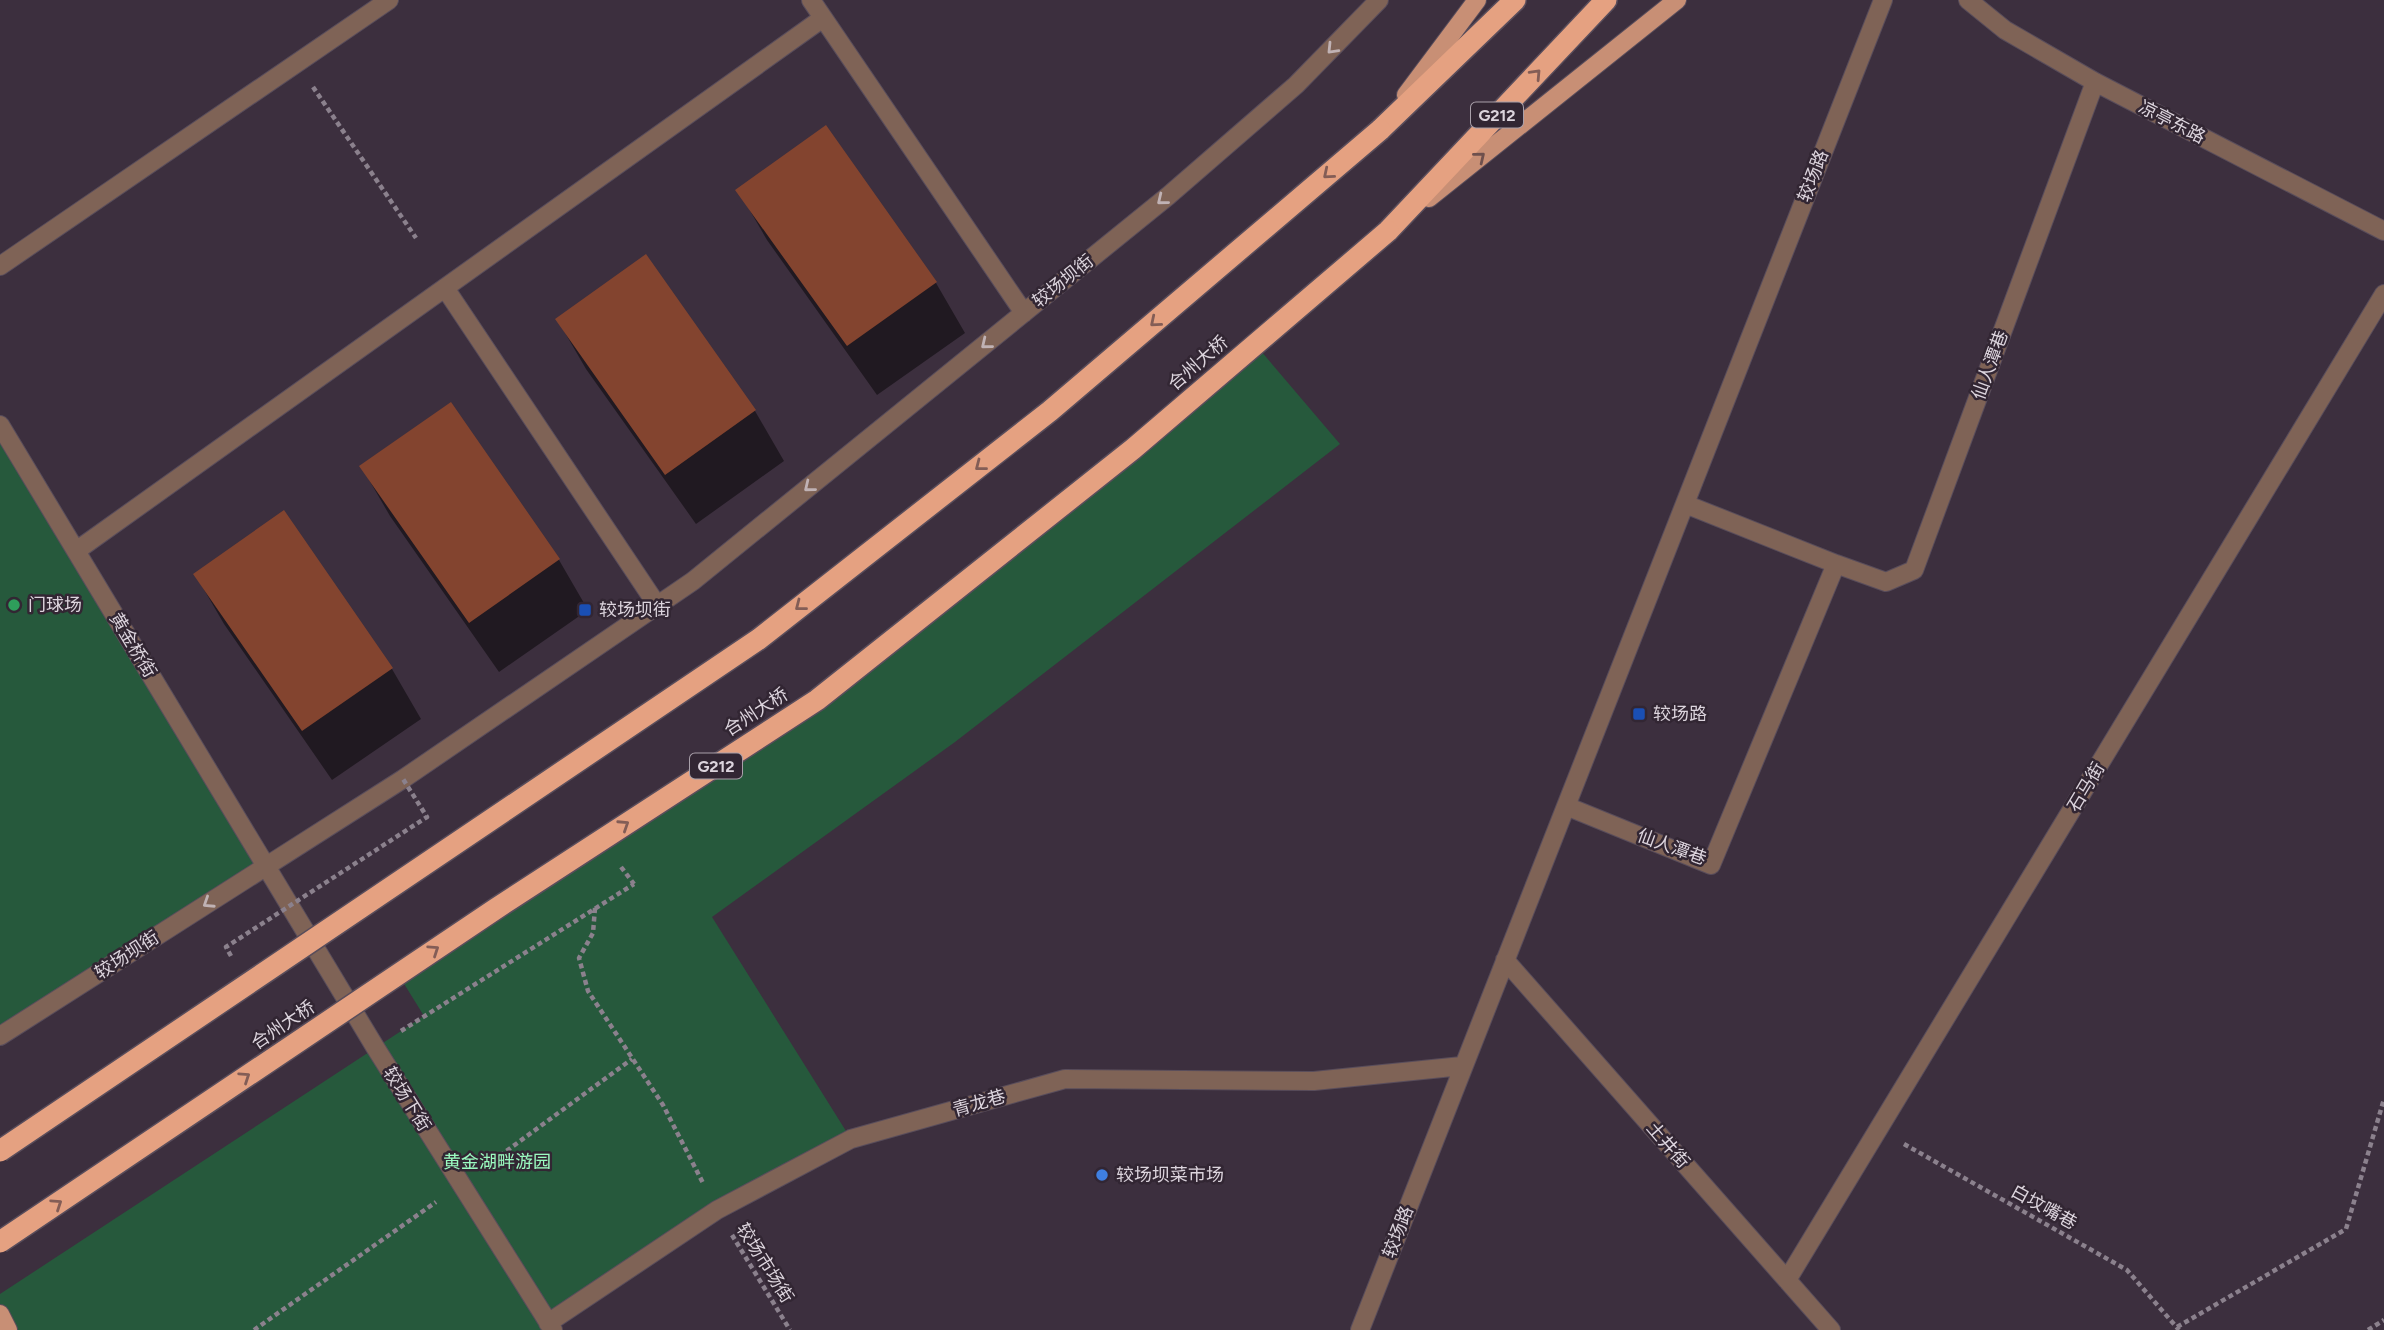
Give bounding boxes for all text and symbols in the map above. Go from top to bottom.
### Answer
one-way arrow [1327,41,1340,54]
one-way arrow [1527,69,1540,82]
street label: 凉亭东路 [2135,96,2209,148]
road number: G212 [1471,102,1523,127]
street label: 较场路 [1793,147,1833,205]
one-way arrow [1472,153,1484,166]
one-way arrow [1324,166,1337,178]
one-way arrow [1158,192,1170,205]
street label: 较场坝街 [1028,250,1098,312]
one-way arrow [1150,314,1163,326]
street label: 仙人潭巷 [1967,327,2013,403]
street label: 合州大桥 [1164,331,1232,395]
one-way arrow [981,336,994,348]
one-way arrow [975,458,987,471]
one-way arrow [804,479,817,491]
place label: 门球场 [28,594,82,616]
marker: 门球场 [6,597,22,613]
one-way arrow [796,598,808,611]
place label: 较场坝街 [599,599,671,621]
marker: 较场坝街 [577,602,593,618]
street label: 黄金桥街 [105,608,161,682]
street label: 合州大桥 [720,683,792,741]
place label: 较场路 [1653,703,1707,725]
marker: 较场路 [1631,706,1647,722]
road number: G212 [690,754,742,778]
street label: 石马街 [2063,758,2109,816]
one-way arrow [617,821,630,834]
street label: 仙人潭巷 [1634,824,1710,870]
one-way arrow [203,894,216,907]
street label: 较场坝街 [91,926,163,984]
one-way arrow [426,946,439,958]
street label: 合州大桥 [247,996,319,1054]
street label: 较场下街 [379,1063,435,1135]
one-way arrow [238,1072,251,1085]
street label: 青龙巷 [950,1085,1008,1121]
street label: 土井街 [1642,1117,1694,1173]
park label: 黄金湖畔游园 [443,1151,551,1173]
place label: 较场坝菜市场 [1116,1164,1224,1186]
marker: 较场坝菜市场 [1094,1167,1110,1183]
street label: 白坟嘴巷 [2007,1180,2081,1234]
one-way arrow [49,1199,62,1212]
street label: 较场路 [1378,1203,1418,1261]
street label: 较场市场街 [732,1219,798,1307]

